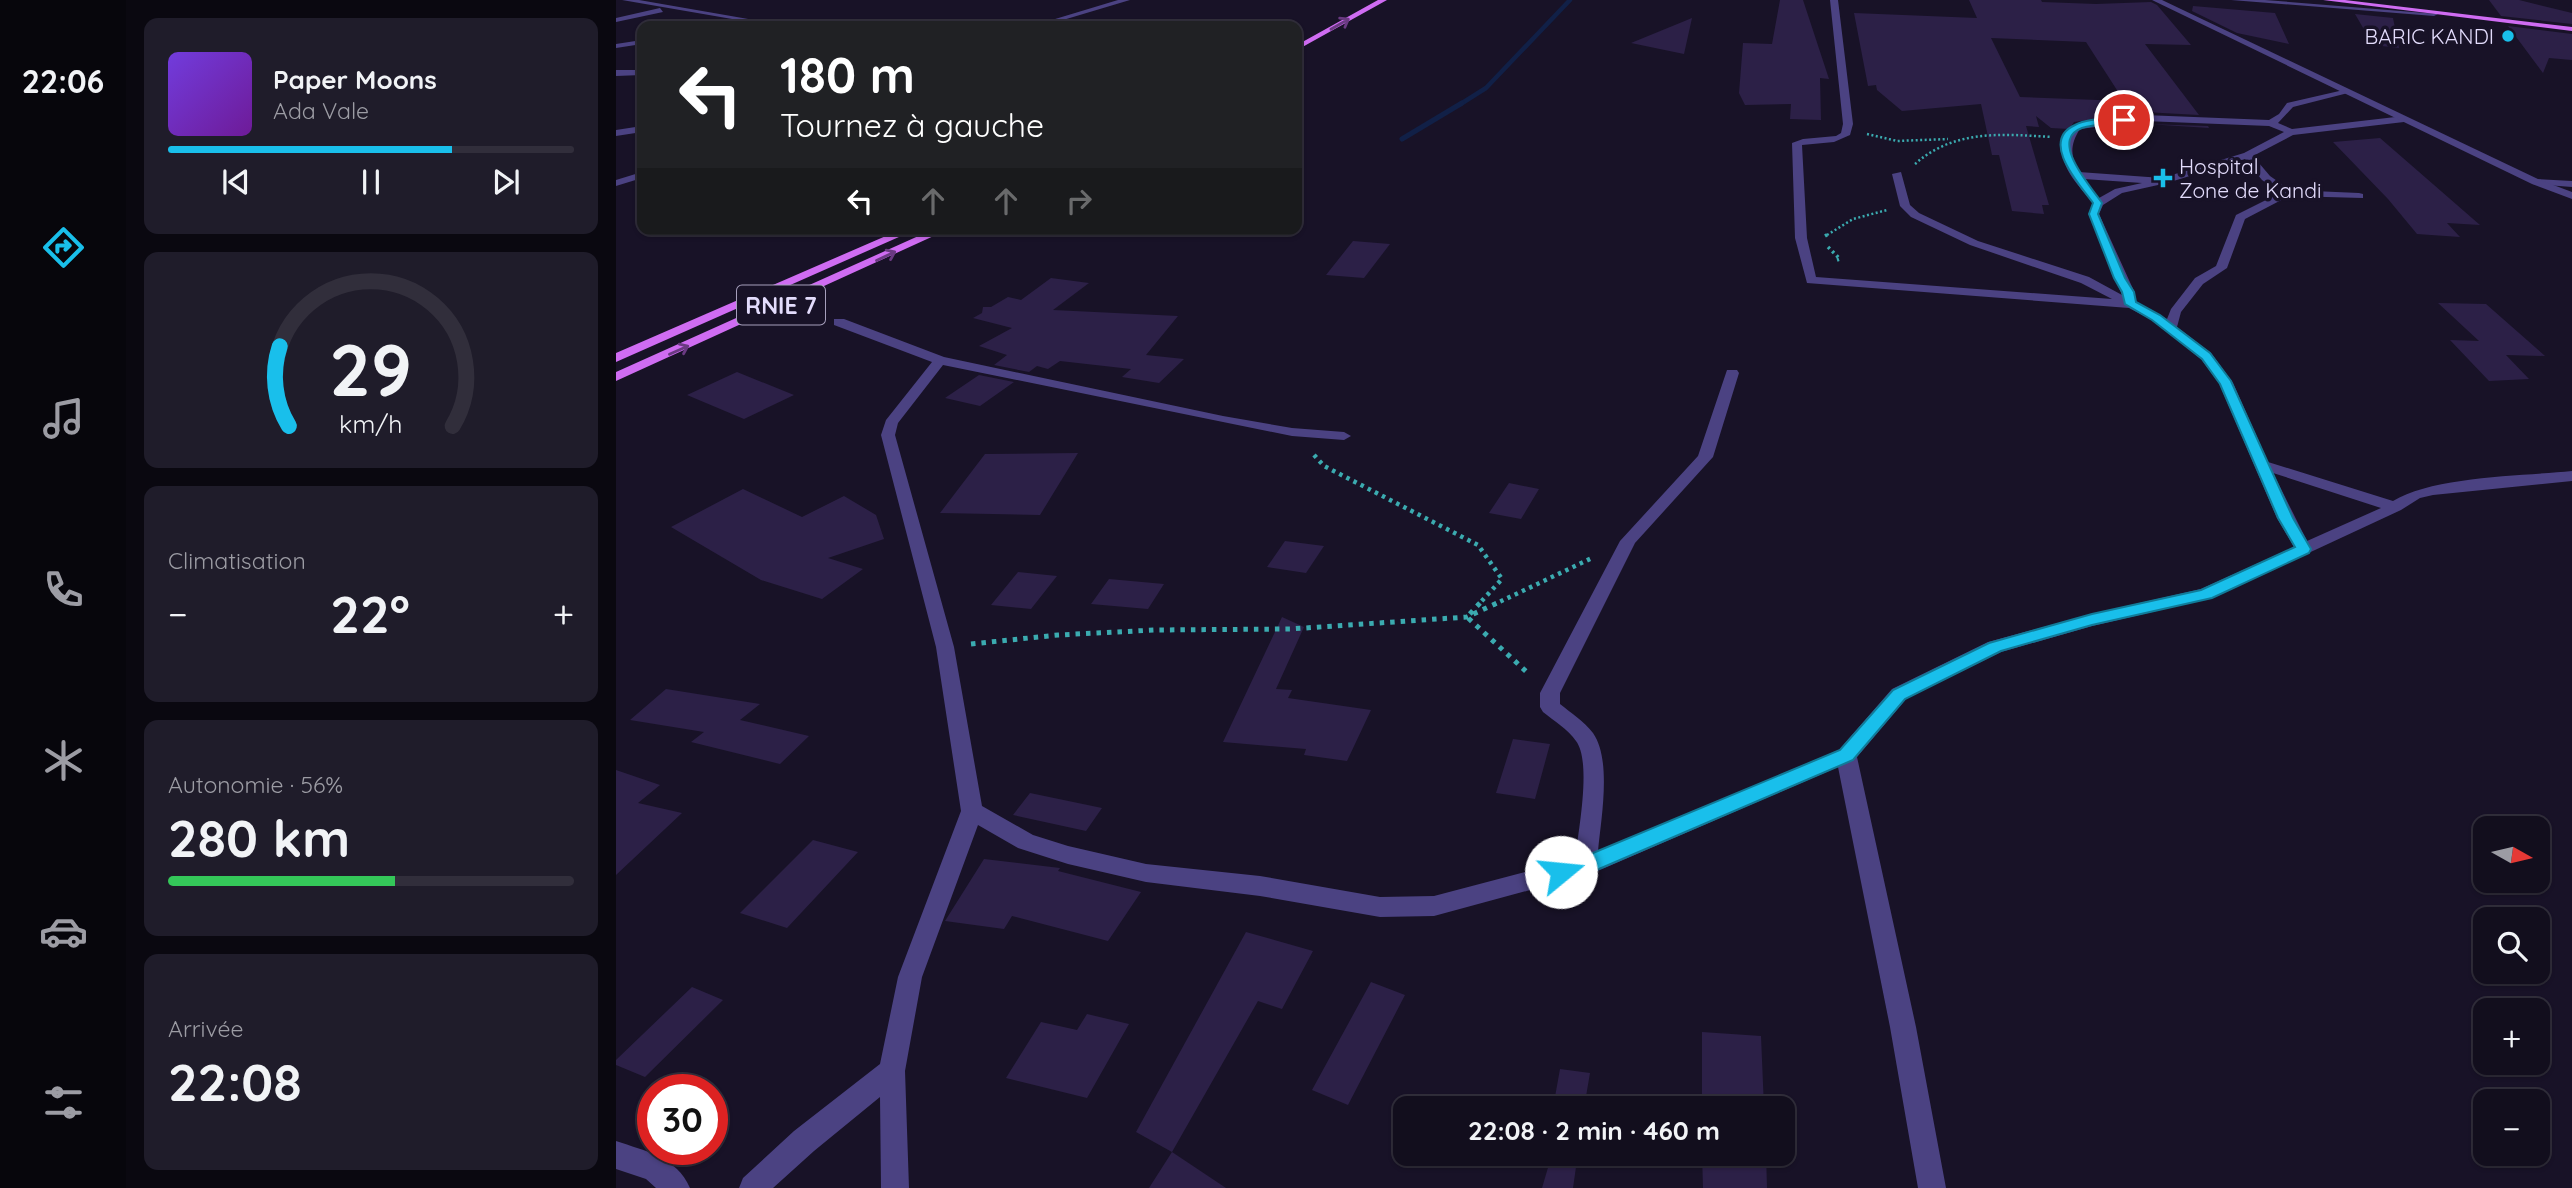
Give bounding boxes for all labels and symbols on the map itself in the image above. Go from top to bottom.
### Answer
one-way arrow [1329,17,1350,30]
place label: BARIC KANDI [2365,23,2494,49]
marker: BARIC KANDI [2500,28,2516,44]
pin [2094,90,2154,150]
place label: Hospital Zone de Kandi [2179,153,2321,203]
marker: Hospital Zone de Kandi [2153,168,2173,188]
one-way arrow [875,249,896,262]
road number: RNIE 7 [737,286,825,324]
one-way arrow [667,343,689,356]
north arrow [2473,816,2550,892]
position arrow [1524,835,1598,909]
speed limit sign: 30 [637,1074,728,1165]

